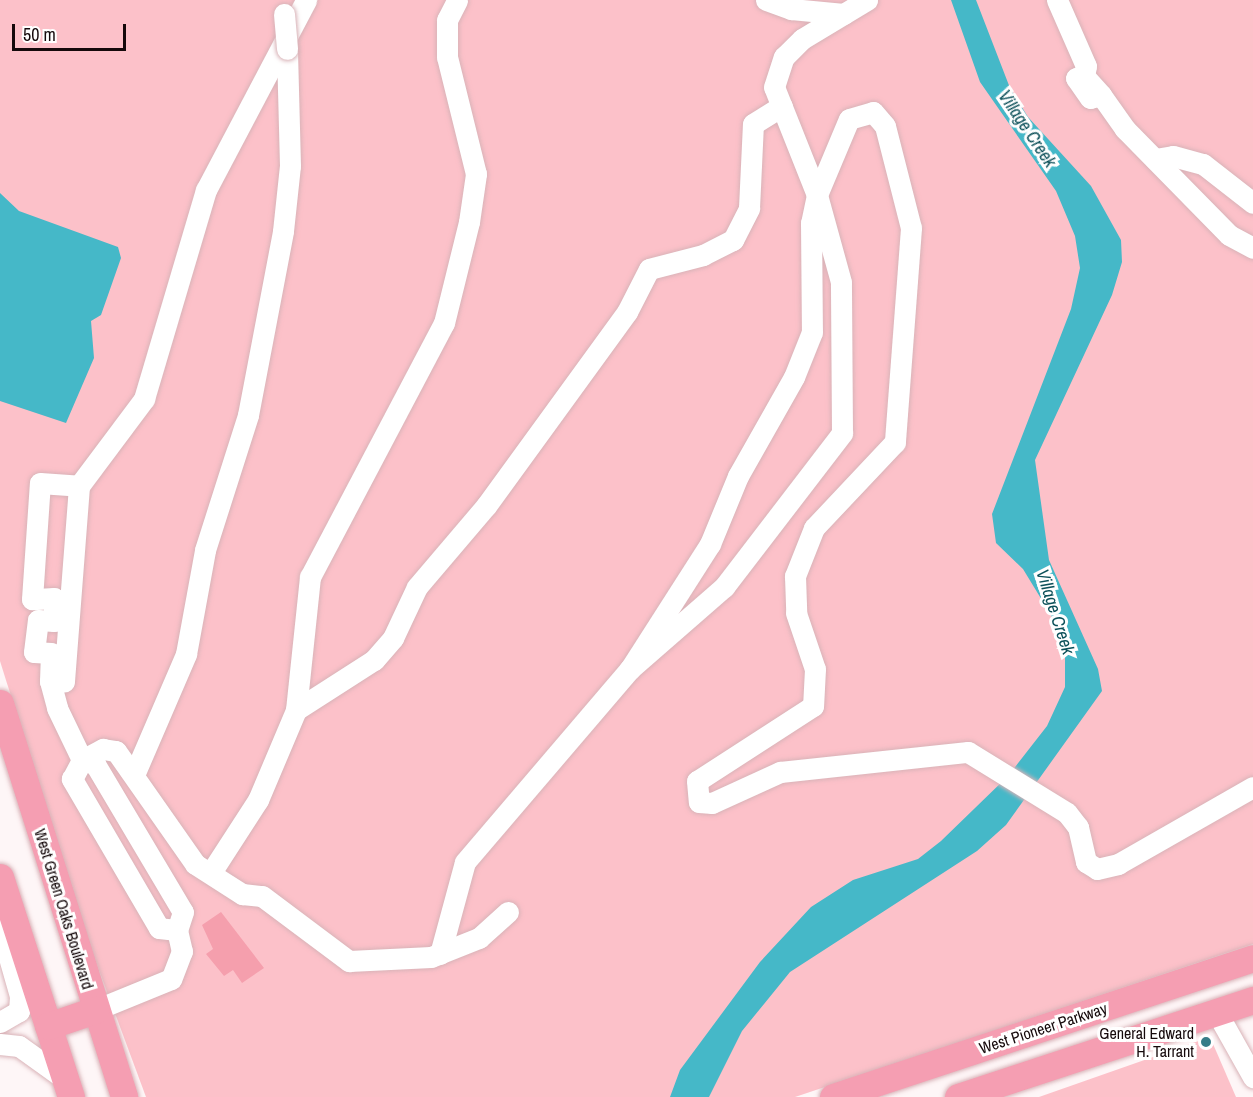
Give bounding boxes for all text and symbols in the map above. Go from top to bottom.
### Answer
scale bar [15,12,129,50]
text: 50 m [23,22,56,47]
water label: Village Creek [993,86,1061,172]
water label: Village Creek [1031,567,1079,657]
street label: West Green Oaks Boulevard [30,826,98,992]
street label: West Pioneer Parkway [977,998,1109,1058]
place label: General Edward H. Tarrant [1099,1023,1194,1061]
marker: General Edward H. Tarrant [1199,1035,1213,1049]

